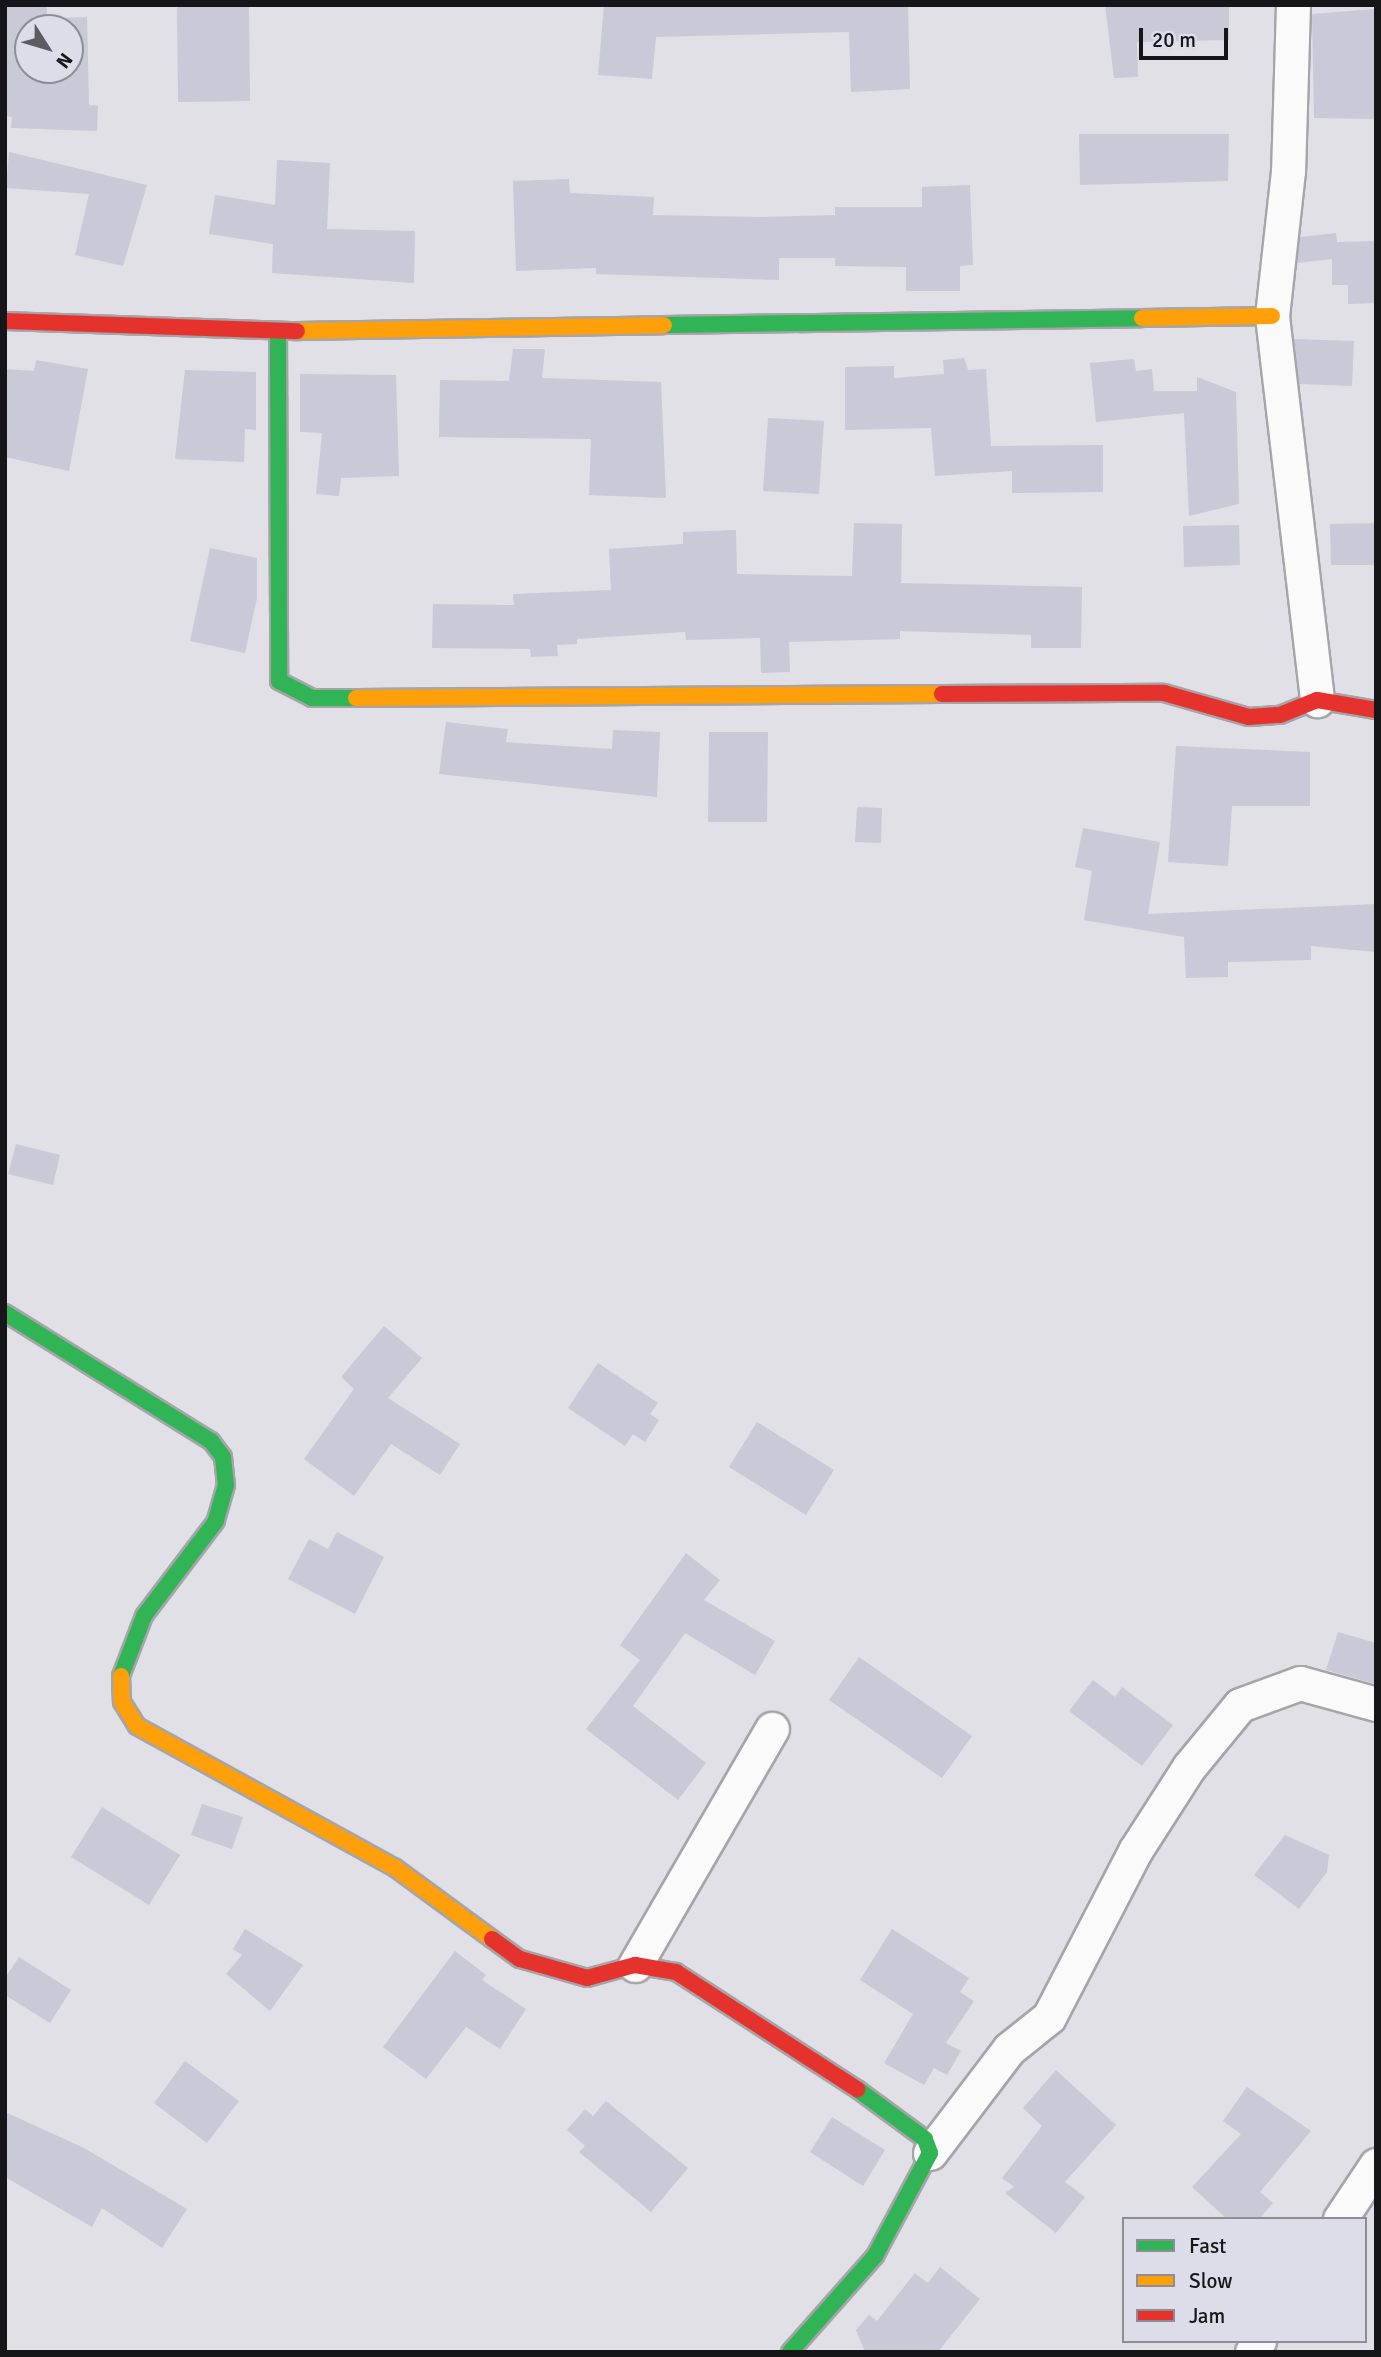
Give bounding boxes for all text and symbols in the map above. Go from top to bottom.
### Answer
north arrow [14,14,84,84]
scale bar [1143,14,1232,58]
text: 20 m [1152,27,1196,53]
text: N [51,48,78,73]
legend [1122,2217,1367,2343]
text: Fast [1189,2233,1226,2259]
text: Slow [1189,2268,1233,2294]
text: Jam [1189,2303,1225,2329]

